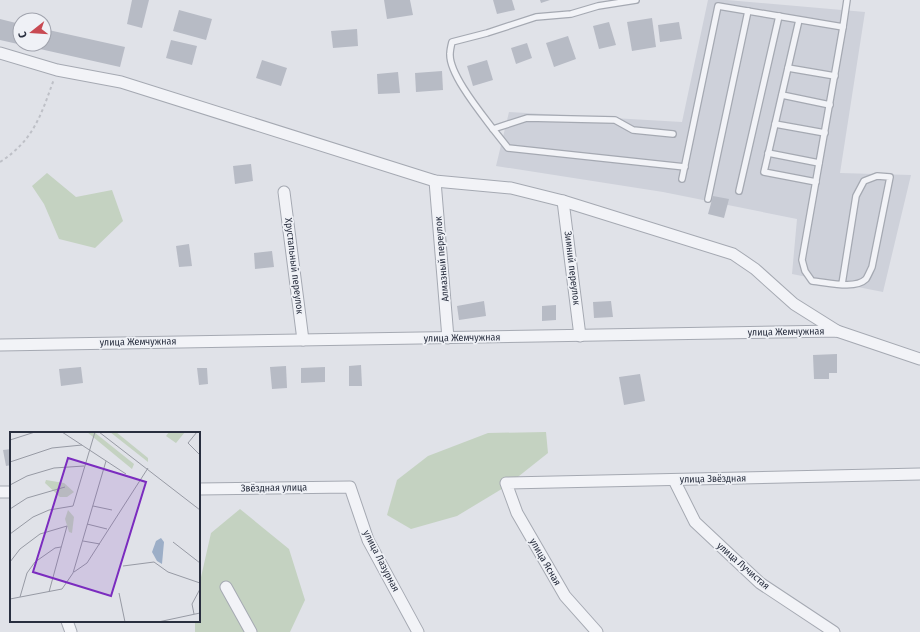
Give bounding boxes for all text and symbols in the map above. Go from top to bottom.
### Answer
north arrow [12,12,52,52]
text: С [16,30,30,39]
street label: Алмазный переулок [432,216,452,302]
street label: Хрустальный переулок [282,217,306,315]
street label: Зимний переулок [562,230,583,306]
street label: улица Жемчужная [748,325,824,339]
street label: улица Жемчужная [424,331,500,345]
street label: улица Жемчужная [100,335,176,349]
inset map [10,432,200,622]
street label: улица Звёздная [680,472,746,486]
street label: Звёздная улица [241,481,307,495]
street label: улица Лазурная [360,528,402,594]
street label: улица Ясная [527,536,563,588]
street label: улица Лучистая [714,540,772,592]

